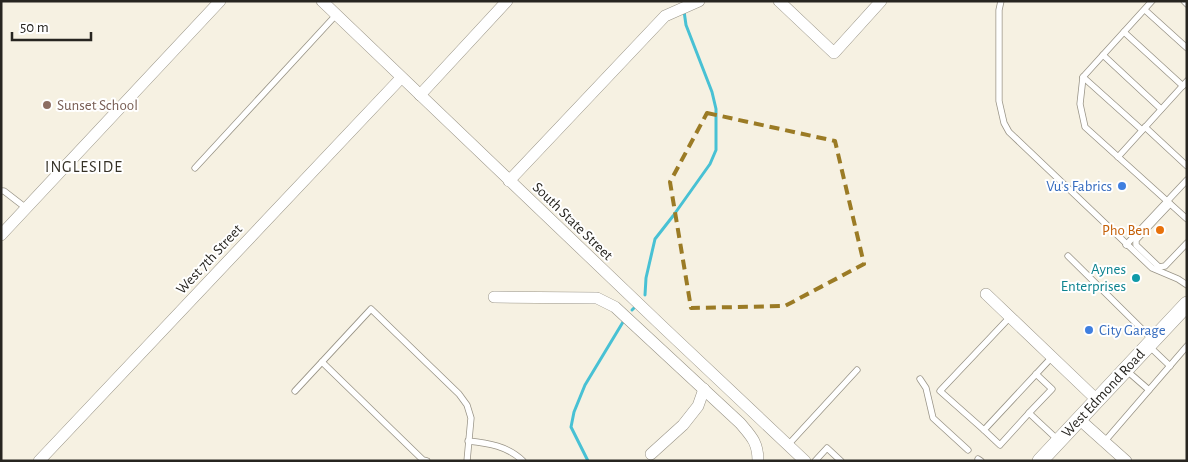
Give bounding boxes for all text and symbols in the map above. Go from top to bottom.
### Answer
scale bar [12,10,91,42]
text: 50 m [20,20,49,35]
place label: Sunset School [57,98,138,113]
marker: Sunset School [41,99,53,111]
district label: INGLESIDE [45,159,123,175]
place label: Vu's Fabrics [1046,179,1112,194]
street label: South State Street [530,180,616,263]
marker: Vu's Fabrics [1116,180,1128,192]
street label: West 7th Street [173,221,245,297]
place label: Pho Ben [1102,223,1150,238]
marker: Pho Ben [1154,224,1166,236]
place label: Aynes Enterprises [1061,262,1126,294]
marker: Aynes Enterprises [1130,272,1142,284]
place label: City Garage [1099,323,1166,338]
marker: City Garage [1083,324,1095,336]
street label: West Edmond Road [1059,346,1148,440]

